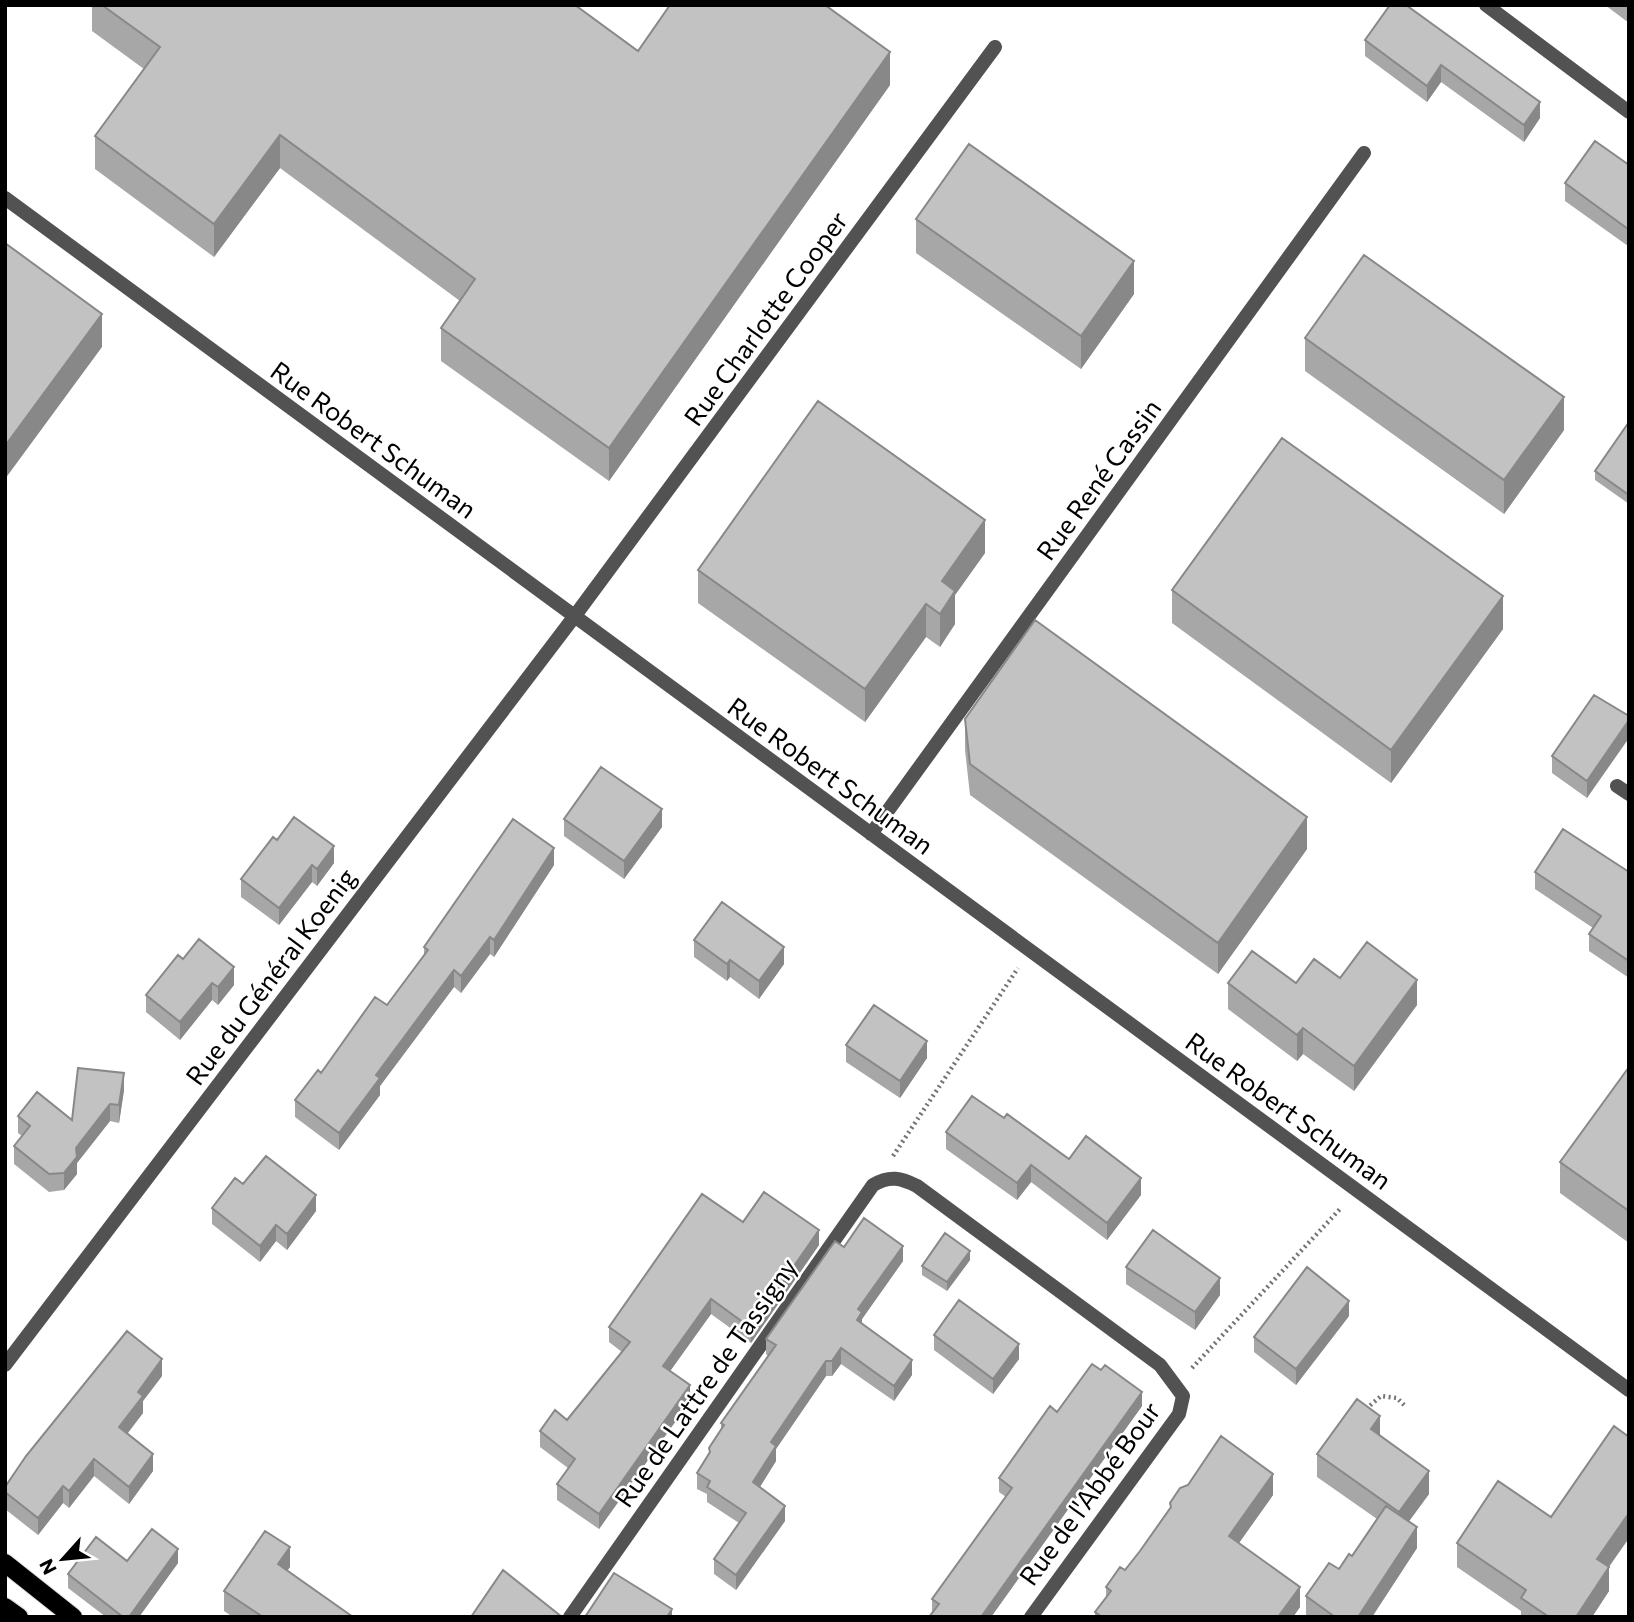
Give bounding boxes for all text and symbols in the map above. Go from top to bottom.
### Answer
street label: Rue Charlotte Cooper [677,205,853,431]
street label: Rue Robert Schuman [265,354,483,524]
street label: Rue René Cassin [1029,393,1167,565]
street label: Rue Robert Schuman [722,690,940,860]
street label: Rue du Général Koenig [178,862,362,1090]
street label: Rue Robert Schuman [1180,1025,1398,1195]
street label: Rue de Lattre de Tassigny [607,1252,803,1512]
street label: Rue de l'Abbé Bour [1012,1395,1166,1591]
north arrow [28,1524,98,1594]
text: N [34,1555,61,1579]

